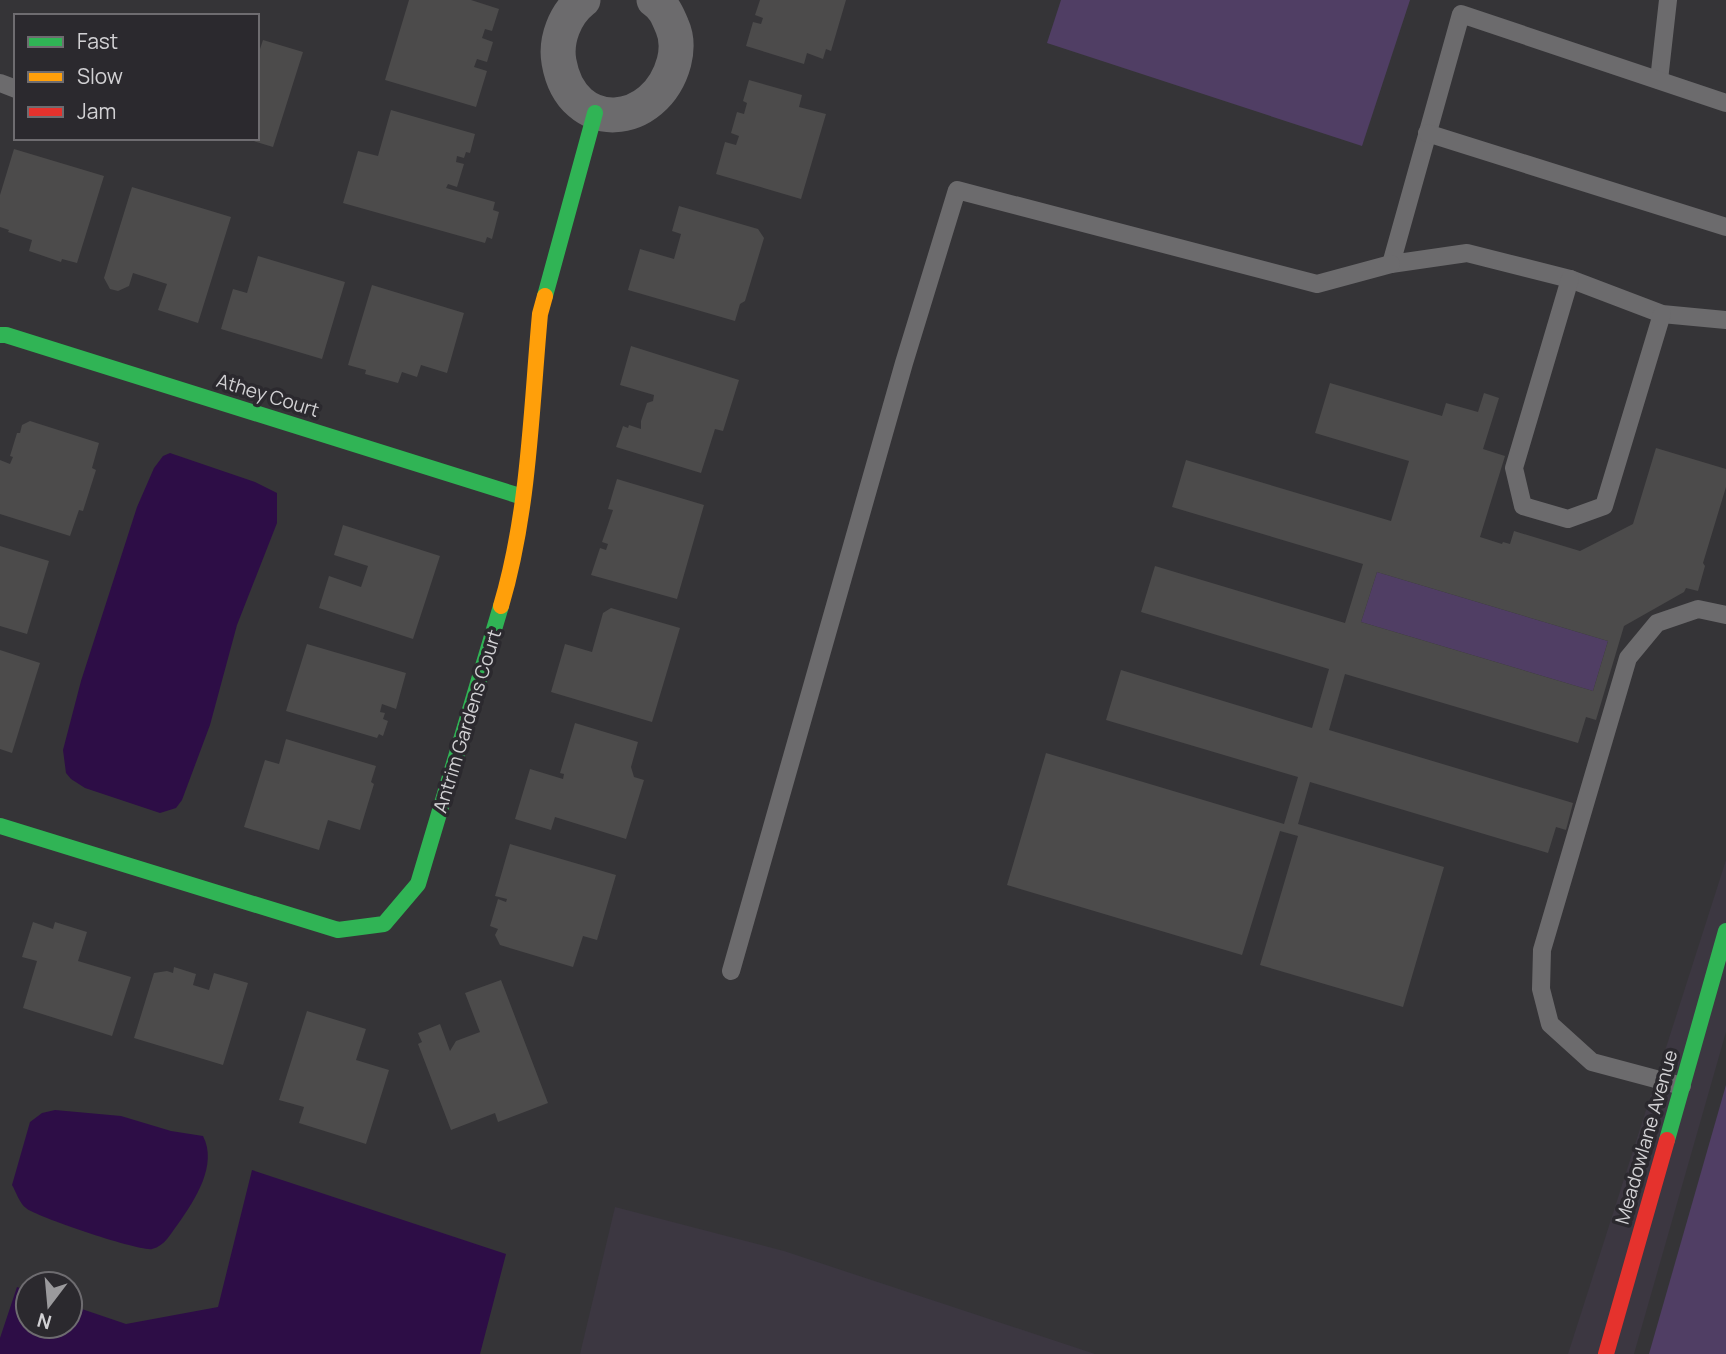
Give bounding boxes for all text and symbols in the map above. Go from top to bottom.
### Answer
legend [14,14,259,140]
text: Fast [77,27,118,55]
text: Slow [77,62,123,90]
text: Jam [77,97,116,125]
street label: Athey Court [214,367,322,423]
street label: Antrim Gardens Court [427,626,507,816]
street label: Meadowlane Avenue [1609,1047,1683,1227]
north arrow [14,1270,84,1340]
text: N [34,1307,54,1336]

